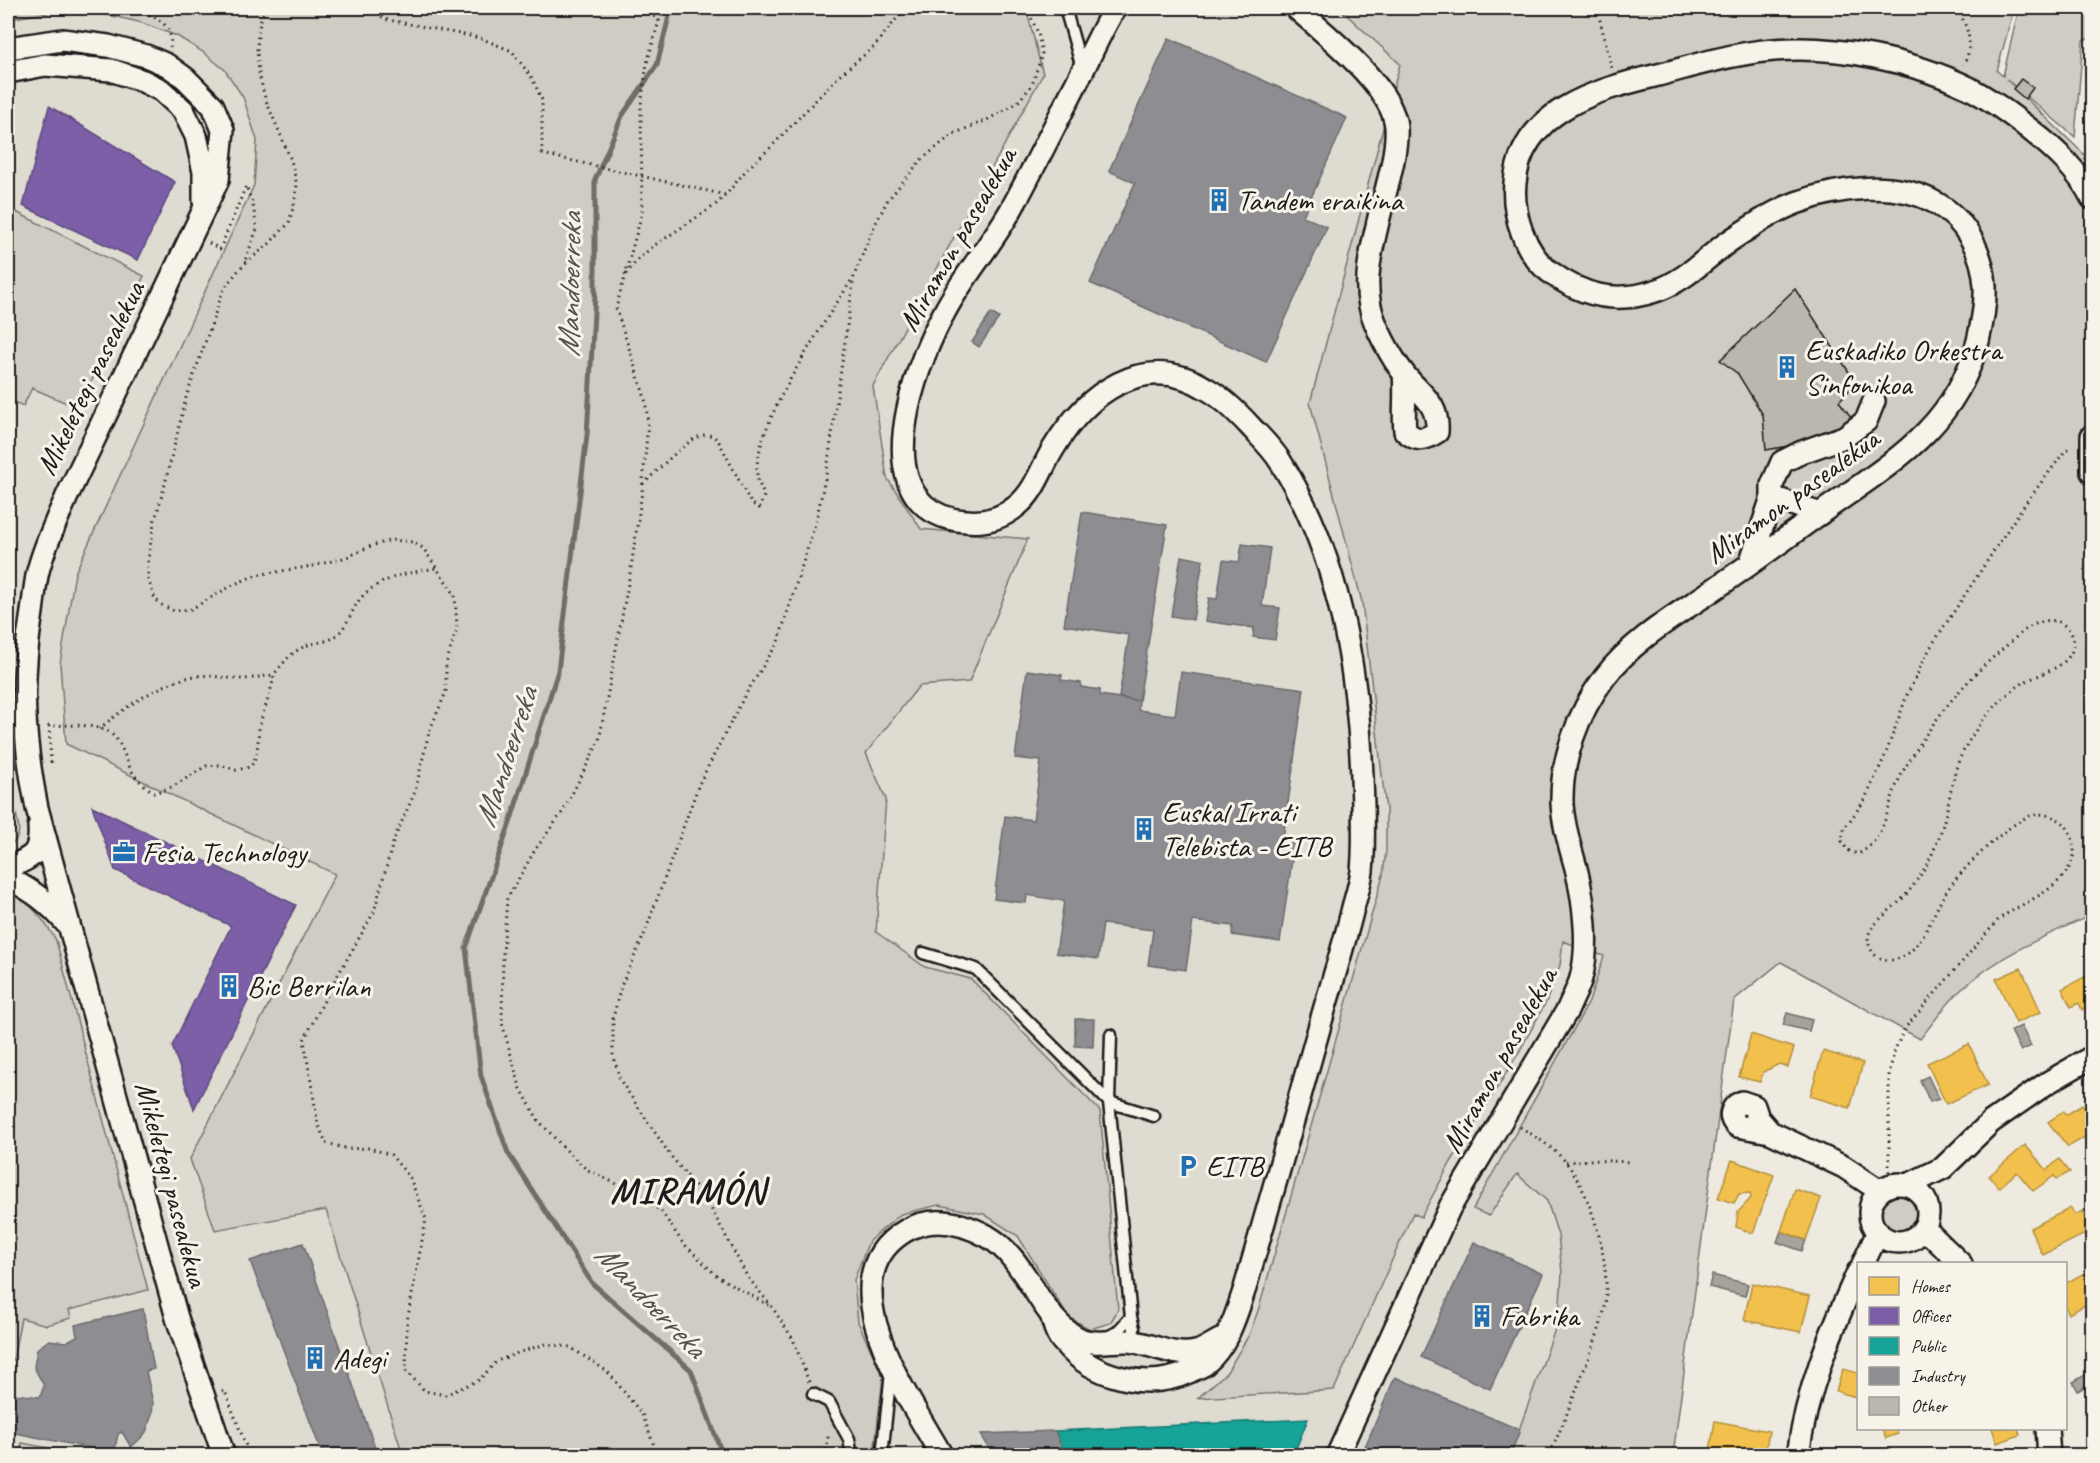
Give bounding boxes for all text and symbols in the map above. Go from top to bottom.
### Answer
street label: Miramon pasealekua [889,138,1026,338]
place label: Tandem eraikina [1237,181,1404,219]
building icon: Tandem eraikina [1206,187,1232,213]
water label: Mandoerreka [548,210,591,357]
street label: Mikeletegi pasealekua [27,273,154,481]
place label: Euskadiko Orkestra Sinfonikoa [1805,331,2004,403]
building icon: Euskadiko Orkestra Sinfonikoa [1774,354,1800,380]
street label: Miramon pasealekua [1698,419,1889,572]
water label: Mandoerreka [464,680,548,832]
place label: Euskal Irrati Telebista - EITB [1162,793,1334,865]
building icon: Euskal Irrati Telebista - EITB [1131,816,1157,842]
place label: Fesia Technology [142,833,309,871]
office icon: Fesia Technology [111,839,137,865]
street label: Miramon pasealekua [1432,958,1567,1159]
place label: Bic Berrilan [247,967,371,1005]
building icon: Bic Berrilan [216,973,242,999]
street label: Mikeletegi pasealekua [126,1077,218,1293]
place label: EITB [1206,1147,1266,1185]
parking icon: EITB [1175,1153,1201,1179]
district label: MIRAMÓN [610,1168,770,1214]
water label: Mandoerreka [586,1234,717,1369]
legend [1857,1262,2067,1430]
text: Homes [1911,1275,1951,1297]
place label: Fabrika [1500,1297,1581,1335]
building icon: Fabrika [1469,1303,1495,1329]
text: Offices [1911,1305,1952,1327]
text: Public [1911,1335,1948,1357]
place label: Adegi [333,1339,389,1377]
building icon: Adegi [302,1345,328,1371]
text: Industry [1911,1365,1966,1387]
text: Other [1911,1395,1948,1417]

